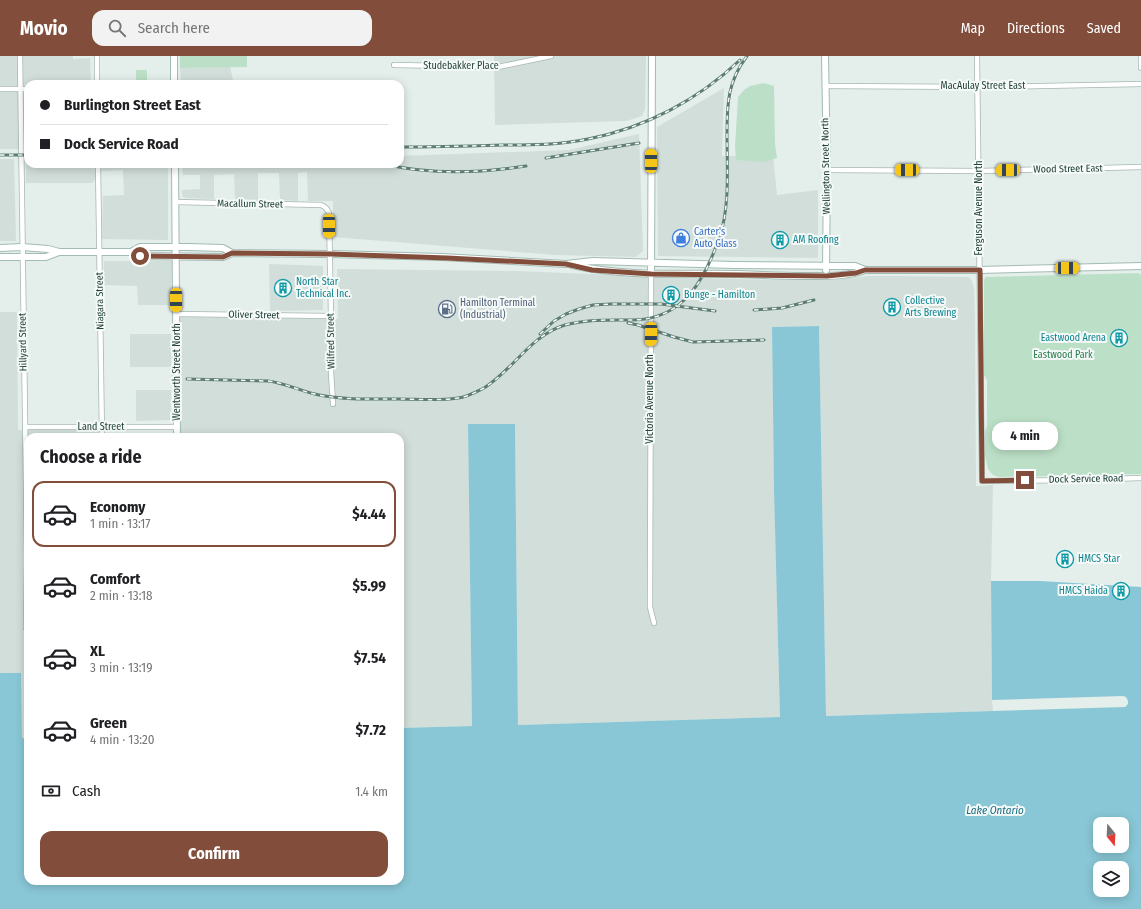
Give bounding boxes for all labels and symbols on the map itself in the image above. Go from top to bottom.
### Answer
street label: Studebakker Place [423,60,499,72]
street label: MacAulay Street East [941,80,1026,92]
street label: Wellington Street North [819,118,833,214]
car [645,149,657,173]
street label: Ferguson Avenue North [973,160,985,256]
street label: Wood Street East [1033,162,1104,176]
car [895,164,919,176]
car [996,164,1020,176]
street label: Macallum Street [217,197,284,211]
car [323,214,335,238]
place label: Carter's Auto Glass [694,226,737,250]
shop icon: Carter's Auto Glass [671,228,691,248]
building icon: AM Roofing [770,230,790,250]
place label: AM Roofing [793,234,839,246]
route start [131,247,149,265]
car [1055,262,1079,274]
street label: Niagara Street [93,271,107,330]
place label: North Star Technical Inc. [296,276,351,300]
building icon: North Star Technical Inc. [273,278,293,298]
building icon: Bunge - Hamilton [661,285,681,305]
car [170,288,182,312]
place label: Bunge - Hamilton [684,289,755,301]
place label: Collective Arts Brewing [905,295,957,319]
place label: Hamilton Terminal (Industrial) [460,297,536,321]
building icon: Collective Arts Brewing [882,297,902,317]
fuel station icon: Hamilton Terminal (Industrial) [437,299,457,319]
street label: Oliver Street [228,309,280,321]
street label: Hillyard Street [16,312,30,371]
street label: Wilfred Street [324,312,337,369]
car [645,322,657,346]
street label: Wentworth Street North [171,323,183,421]
building icon: Eastwood Arena [1109,328,1129,348]
place label: Eastwood Arena [1041,332,1106,344]
park label: Eastwood Park [1033,349,1093,361]
street label: Victoria Avenue North [644,354,656,444]
street label: Land Street [78,421,125,433]
callout: 4 min [992,422,1058,450]
route end [1016,471,1034,489]
street label: Dock Service Road [1048,472,1124,486]
building icon: HMCS Star [1055,549,1075,569]
place label: HMCS Star [1078,553,1120,565]
building icon: HMCS Haida [1111,581,1131,601]
place label: HMCS Haida [1059,585,1108,597]
water label: Lake Ontario [966,804,1024,817]
north arrow [1093,817,1129,853]

